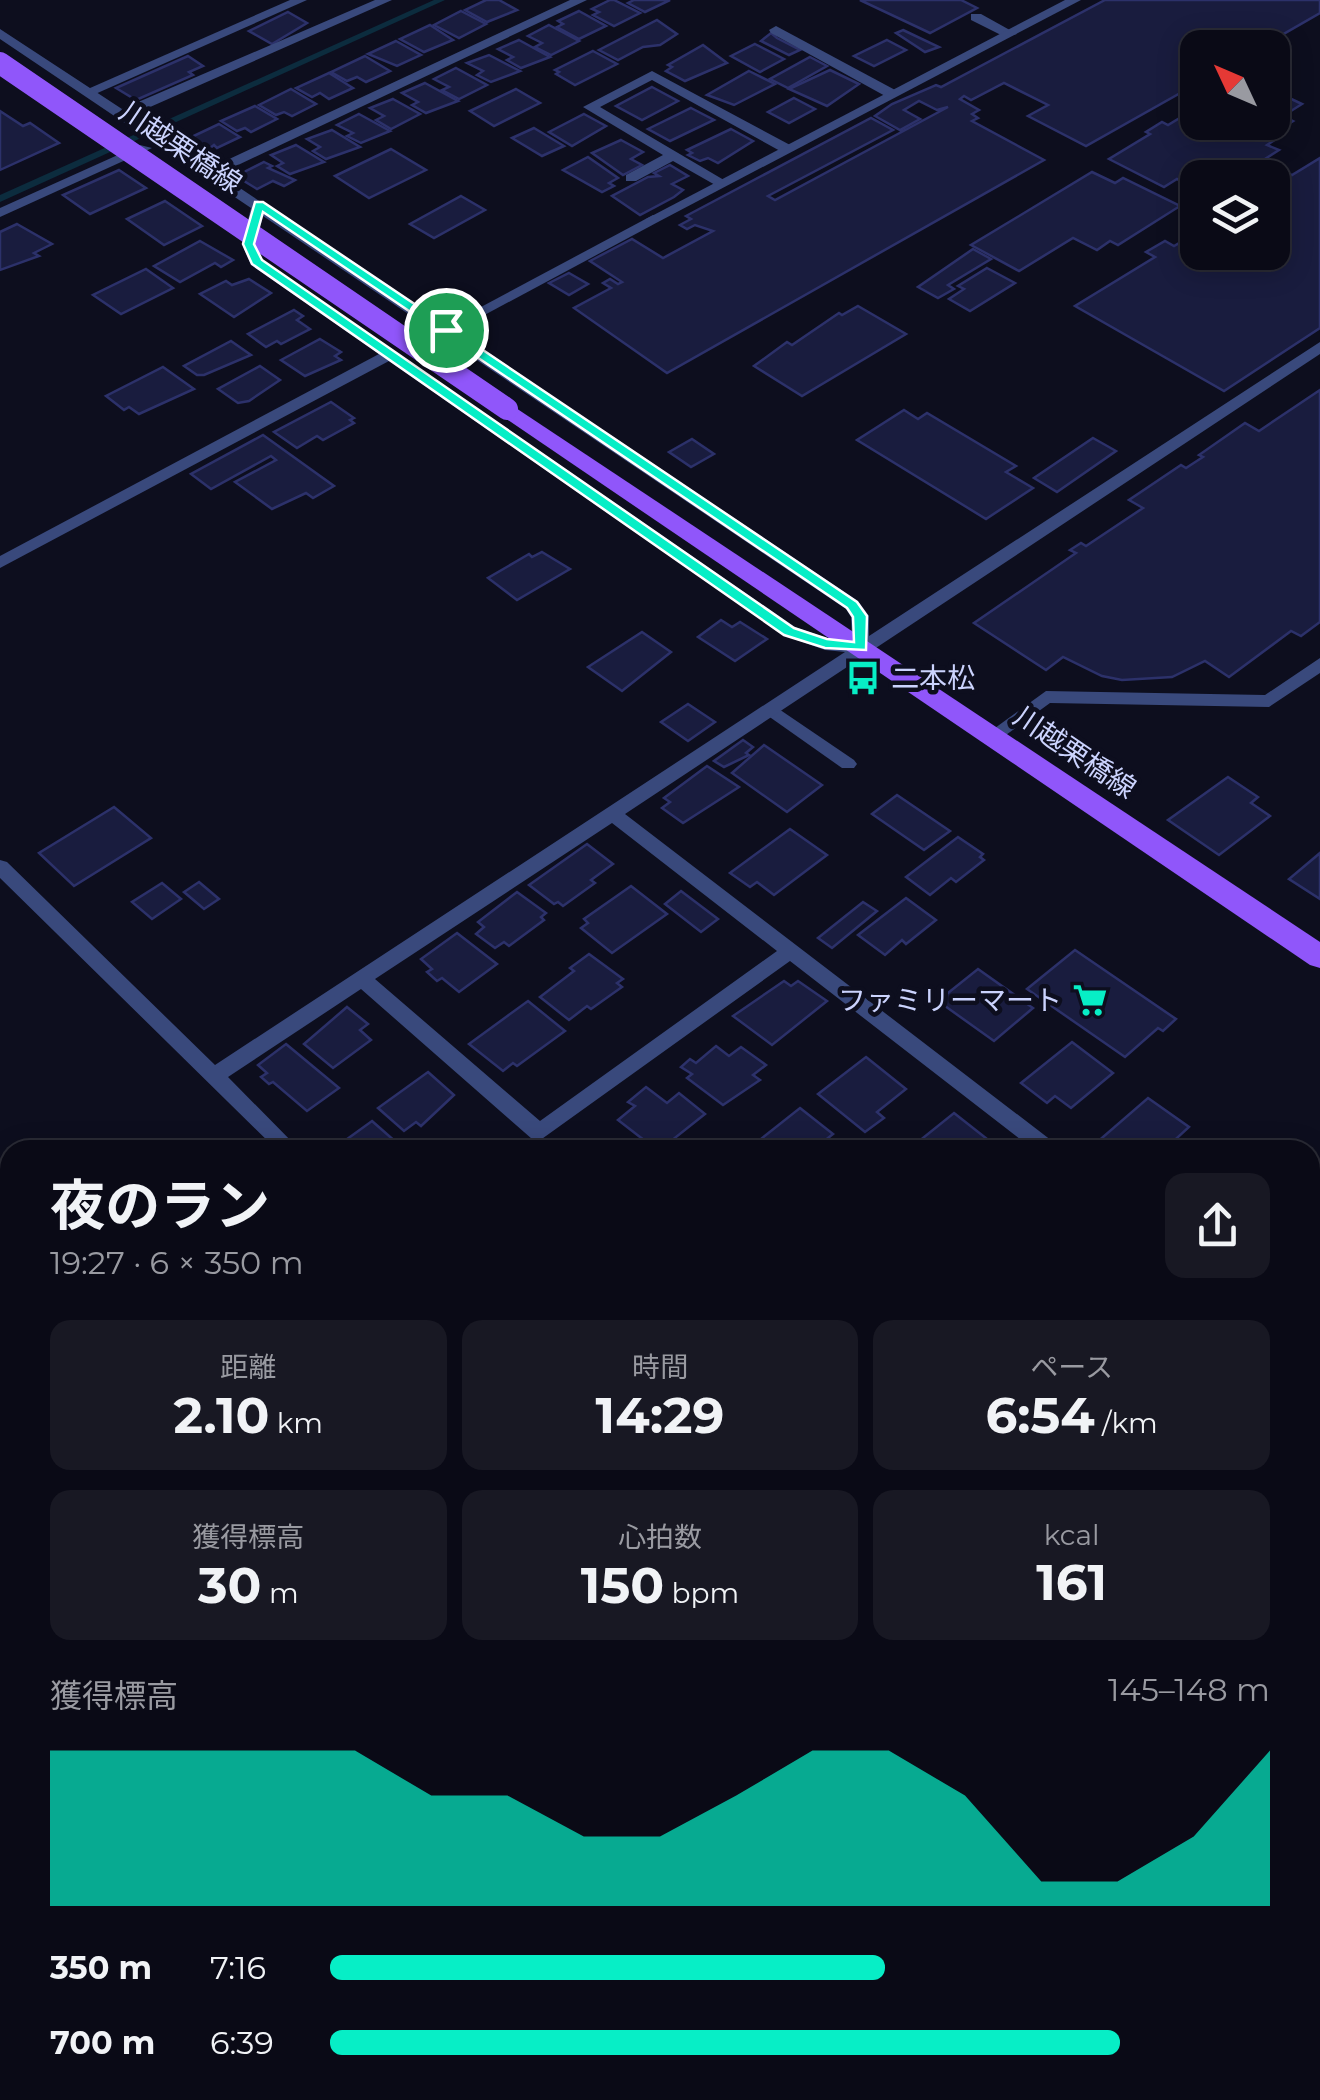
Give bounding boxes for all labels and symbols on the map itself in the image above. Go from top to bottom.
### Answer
north arrow [1180,30,1290,140]
street label: 川越栗橋線 [113,94,249,200]
pin [404,288,489,373]
bus stop icon: 二本松 [844,659,882,697]
place label: 二本松 [891,661,975,695]
street label: 川越栗橋線 [1007,699,1143,805]
supermarket icon: ファミリーマート [1071,981,1109,1019]
place label: ファミリーマート [838,983,1062,1017]

